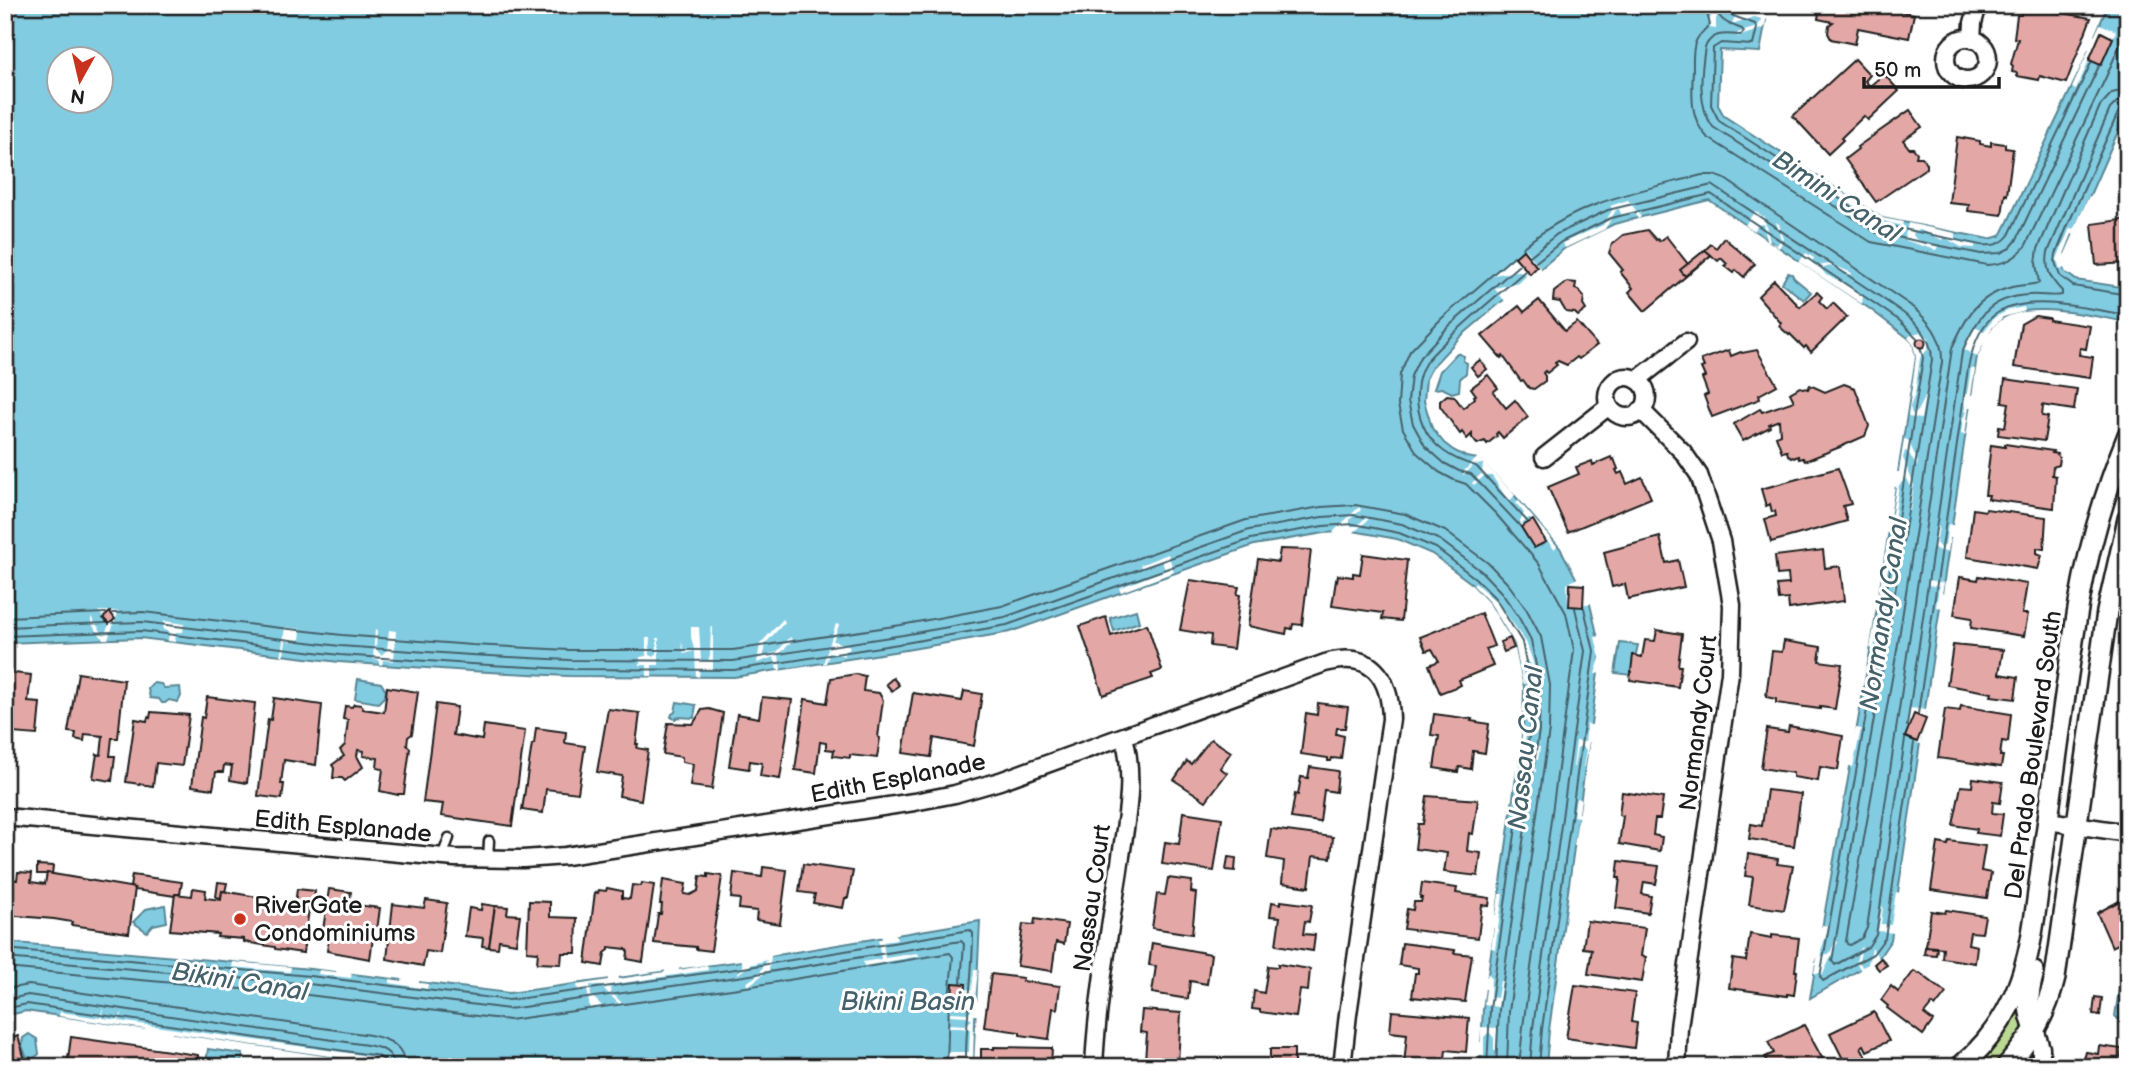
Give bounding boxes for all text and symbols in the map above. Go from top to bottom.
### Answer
north arrow [46,46,116,116]
scale bar [1864,46,1998,90]
text: 50 m [1874,58,1921,83]
text: N [69,83,87,108]
water label: Bimini Canal [1766,144,1907,251]
water label: Normandy Canal [1854,514,1915,713]
street label: Del Prado Boulevard South [1999,609,2068,901]
street label: Normandy Court [1673,633,1724,813]
water label: Nassau Canal [1502,664,1551,832]
street label: Edith Esplanade [808,747,988,810]
street label: Edith Esplanade [253,804,433,849]
street label: Nassau Court [1068,822,1117,974]
place label: RiverGate Condominiums [254,891,415,948]
marker: RiverGate Condominiums [232,911,248,927]
water label: Bikini Canal [169,956,311,1009]
water label: Bikini Basin [841,987,975,1018]

